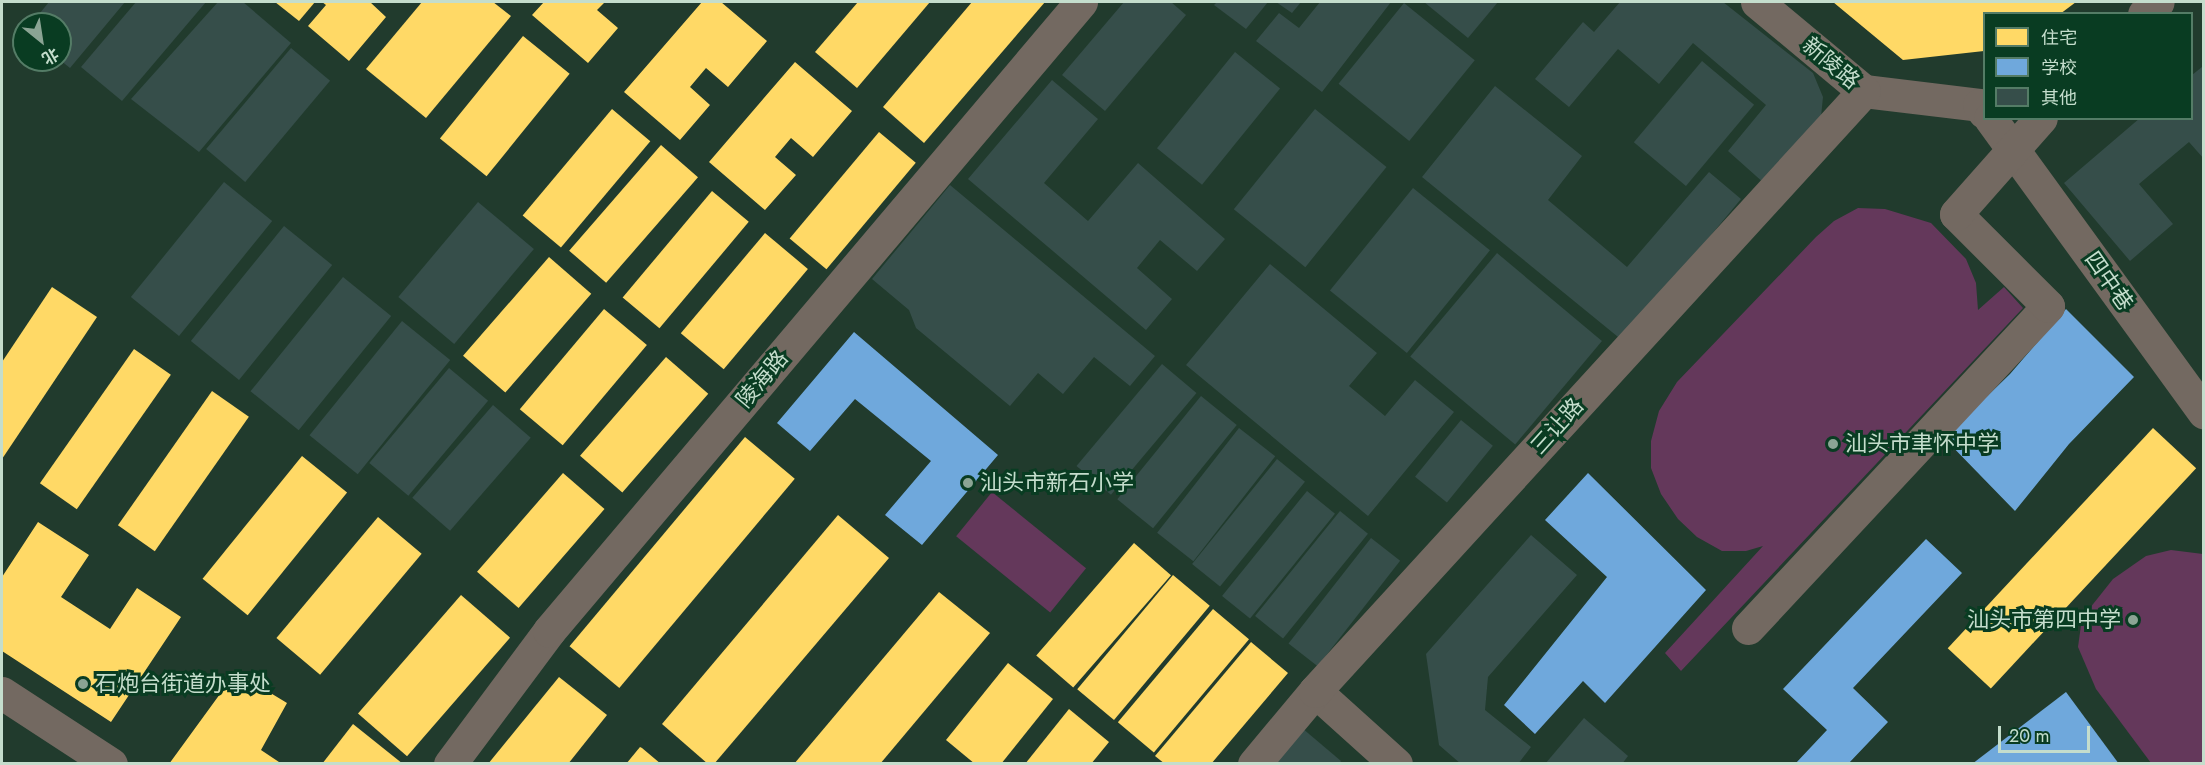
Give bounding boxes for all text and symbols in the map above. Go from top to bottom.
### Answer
north arrow [12,12,72,72]
legend [1983,12,2193,120]
text: 住宅 [2041,25,2077,51]
street label: 新陵路 [1797,32,1865,94]
text: 北 [38,42,63,70]
text: 学校 [2041,55,2077,81]
text: 其他 [2041,85,2077,111]
street label: 四中巷 [2079,246,2139,316]
street label: 陵海路 [731,345,793,413]
street label: 三让路 [1525,393,1589,459]
place label: 汕头市聿怀中学 [1845,431,1999,457]
marker: 汕头市聿怀中学 [1826,437,1840,451]
place label: 汕头市新石小学 [980,470,1134,496]
marker: 汕头市新石小学 [961,476,975,490]
place label: 汕头市第四中学 [1967,607,2121,633]
marker: 汕头市第四中学 [2126,613,2140,627]
place label: 石炮台街道办事处 [95,671,271,697]
marker: 石炮台街道办事处 [76,677,90,691]
scale bar [2001,714,2092,752]
text: 20 m [2009,723,2049,749]

